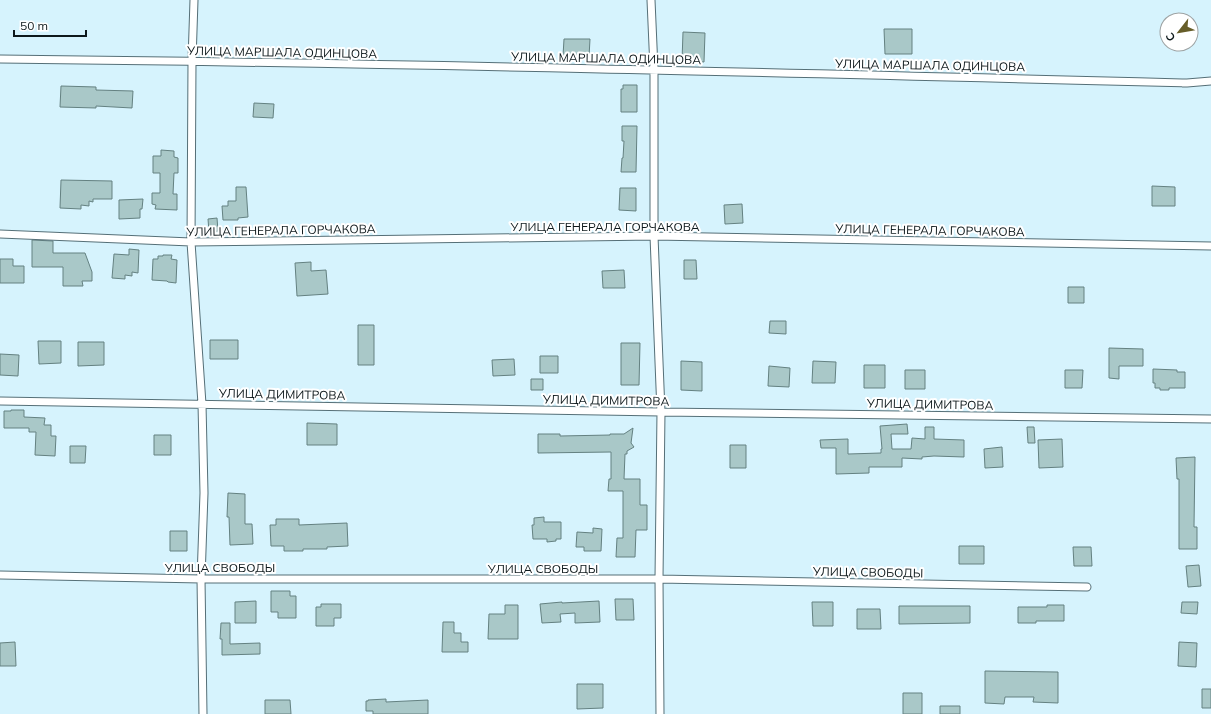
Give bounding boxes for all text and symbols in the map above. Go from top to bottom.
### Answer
scale bar [14,12,86,38]
north arrow [1159,12,1199,52]
text: 50 m [20,18,48,33]
text: С [1162,30,1178,44]
street label: УЛИЦА МАРШАЛА ОДИНЦОВА [186,43,377,61]
street label: УЛИЦА МАРШАЛА ОДИНЦОВА [510,49,701,67]
street label: УЛИЦА МАРШАЛА ОДИНЦОВА [834,56,1025,74]
street label: УЛИЦА ГЕНЕРАЛА ГОРЧАКОВА [509,219,700,234]
street label: УЛИЦА ГЕНЕРАЛА ГОРЧАКОВА [185,221,376,239]
street label: УЛИЦА ГЕНЕРАЛА ГОРЧАКОВА [834,221,1025,239]
street label: УЛИЦА ДИМИТРОВА [218,385,346,403]
street label: УЛИЦА ДИМИТРОВА [542,391,670,409]
street label: УЛИЦА ДИМИТРОВА [866,395,994,413]
street label: УЛИЦА СВОБОДЫ [164,560,275,575]
street label: УЛИЦА СВОБОДЫ [487,561,598,576]
street label: УЛИЦА СВОБОДЫ [812,564,923,580]

